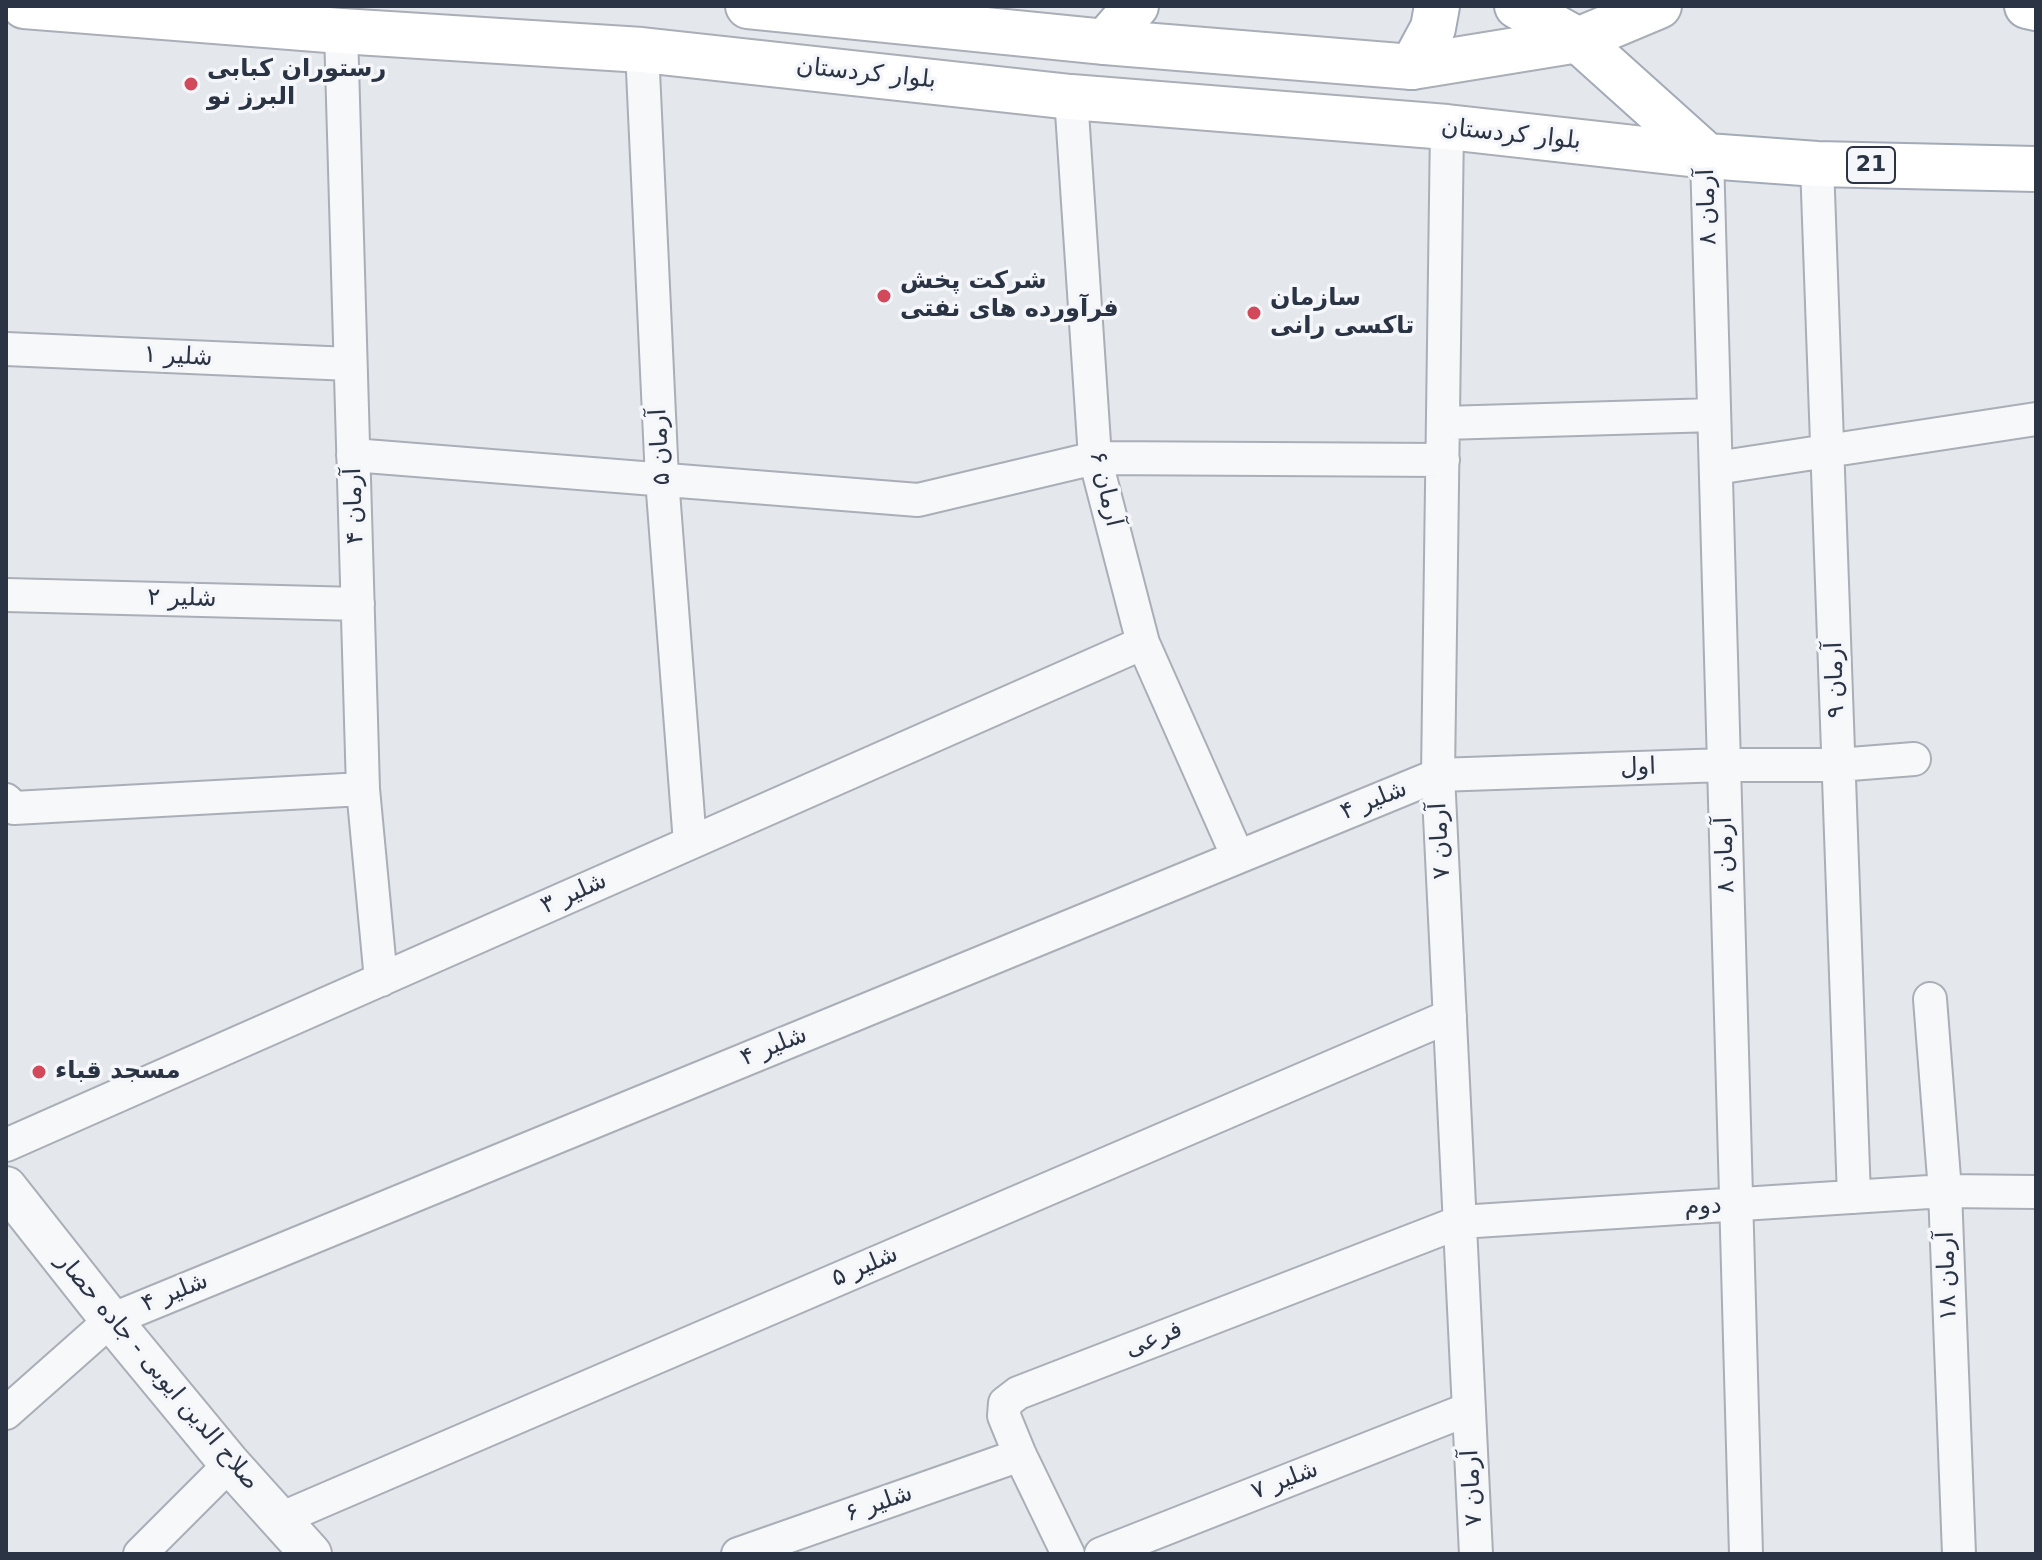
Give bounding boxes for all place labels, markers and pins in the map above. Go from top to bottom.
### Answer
place label: رستوران کبابی البرز نو [207,56,386,112]
marker: رستوران کبابی البرز نو [182,75,200,93]
place label: شرکت پخش فرآورده های نفتی [900,268,1119,324]
place label: سازمان تاکسی رانی [1270,285,1414,341]
marker: شرکت پخش فرآورده های نفتی [875,287,893,305]
marker: سازمان تاکسی رانی [1245,304,1263,322]
place label: مسجد قباء [55,1058,181,1086]
marker: مسجد قباء [30,1063,48,1081]

